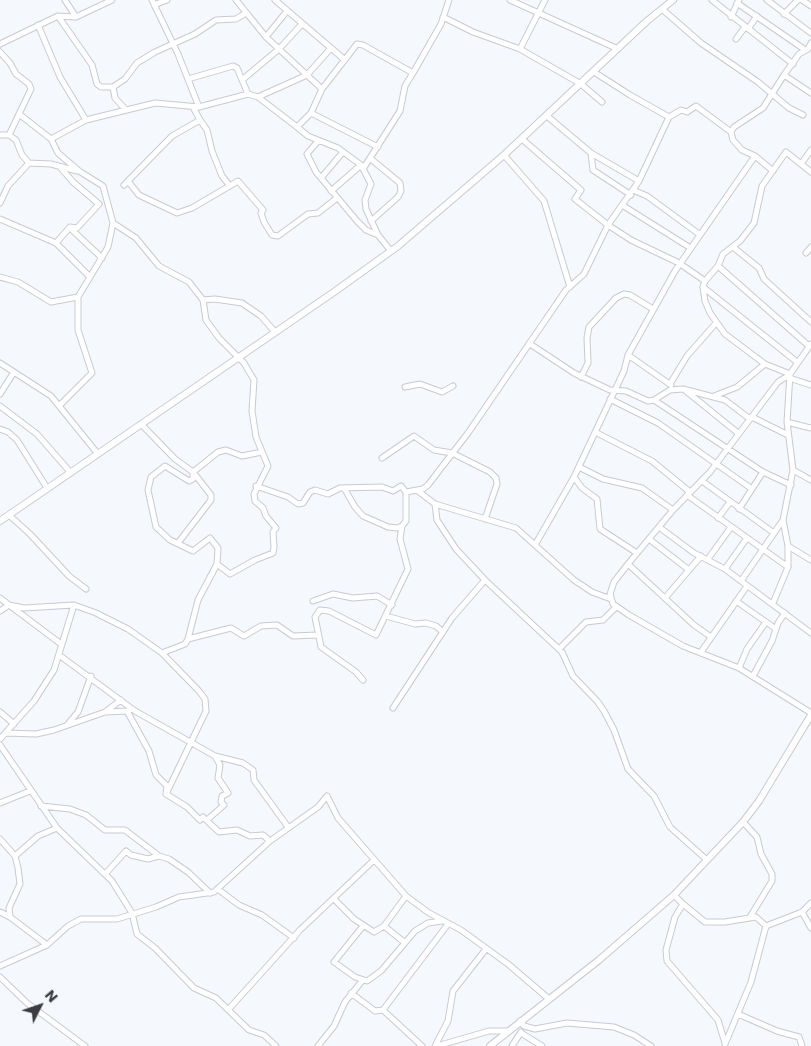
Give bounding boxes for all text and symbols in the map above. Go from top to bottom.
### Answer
north arrow [15,981,65,1031]
text: N [40,986,62,1007]

